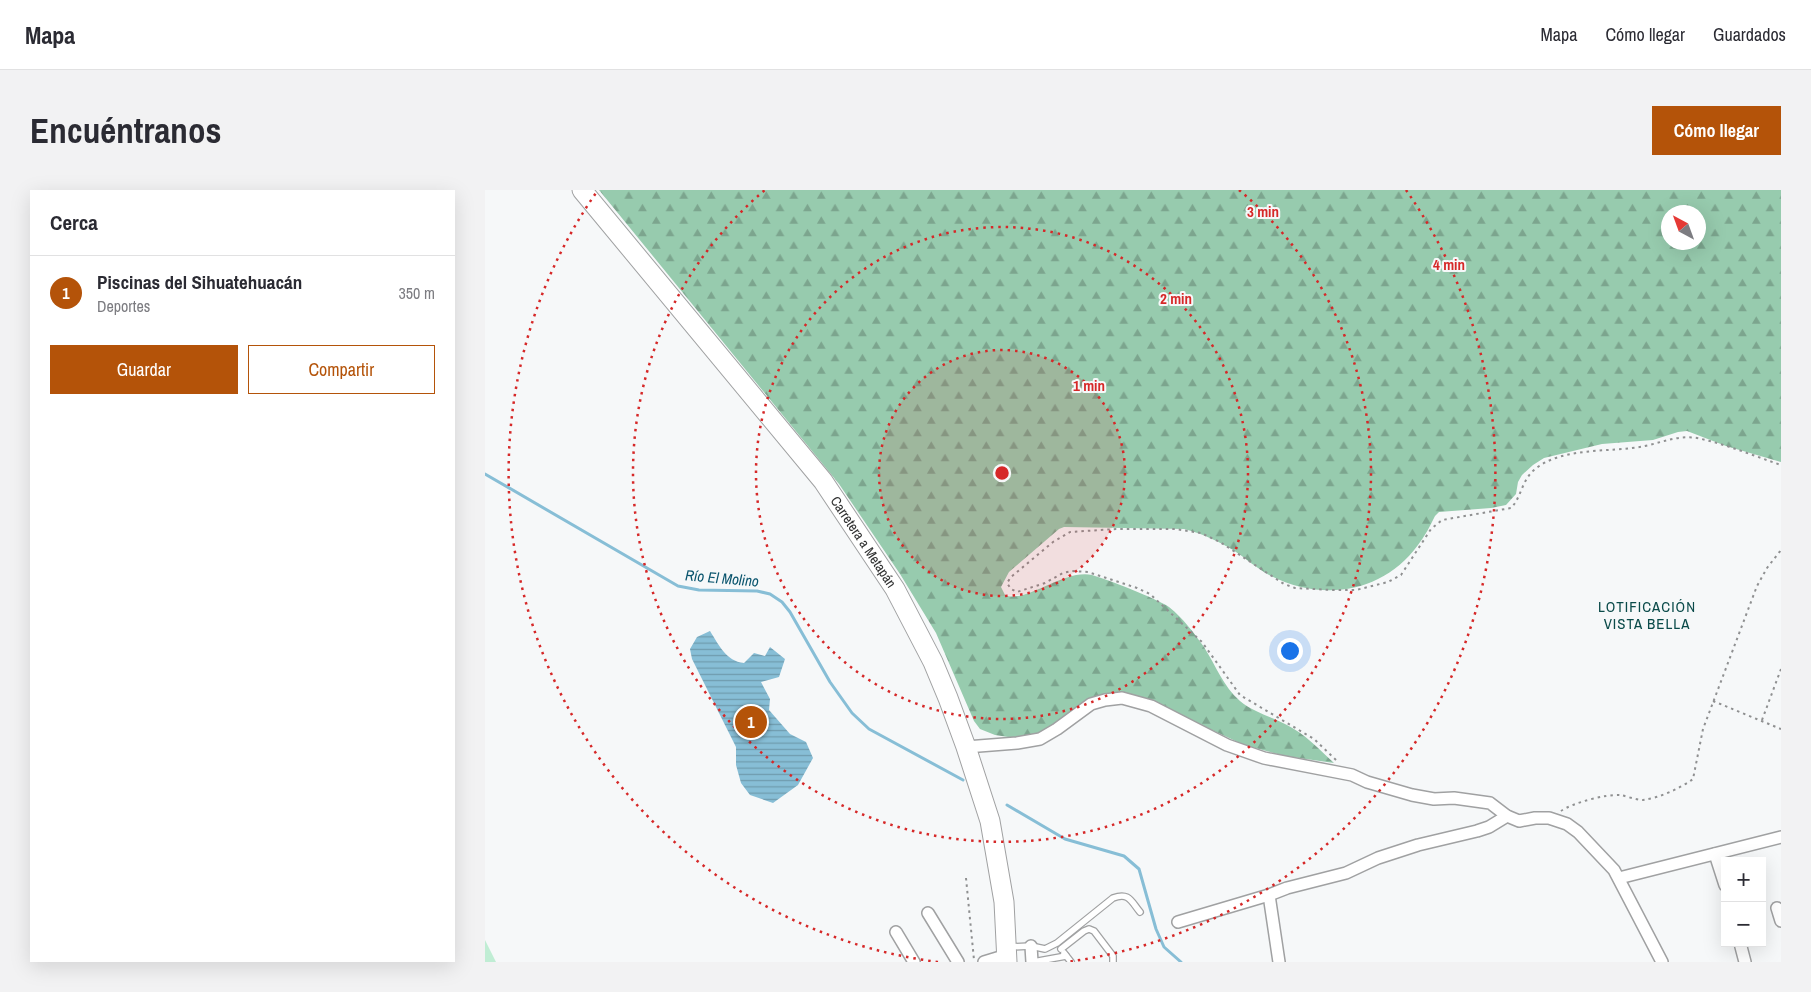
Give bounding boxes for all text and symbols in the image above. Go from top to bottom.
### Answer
text: Mapa [25,19,75,51]
text: Mapa [1540,22,1577,47]
text: Cómo llegar [1605,22,1685,47]
text: Guardados [1713,22,1786,47]
button: Cómo llegar [1652,106,1781,155]
text: Encuéntranos [30,107,221,154]
text: 3 min [1247,201,1279,222]
north arrow [1661,205,1706,250]
text: Cerca [50,208,98,237]
text: 4 min [1433,254,1465,275]
text: Piscinas del Sihuatehuacán [97,269,302,295]
text: 1 [62,282,70,304]
text: 350 m [399,282,435,304]
text: 2 min [1160,288,1192,309]
text: Deportes [97,295,150,317]
button: Guardar [50,345,238,394]
button: Compartir [248,345,435,394]
text: 1 min [1073,375,1105,396]
centre of rings [993,464,1011,482]
street label: Carretera a Metapán [827,493,900,591]
water label: Río El Molino [684,564,760,592]
district label: LOTIFICACIÓN VISTA BELLA [1598,596,1696,634]
your location [1277,638,1303,664]
pin: 1 [735,703,767,741]
map controls [1721,857,1766,947]
button: + [1721,857,1766,902]
button: − [1721,902,1766,947]

